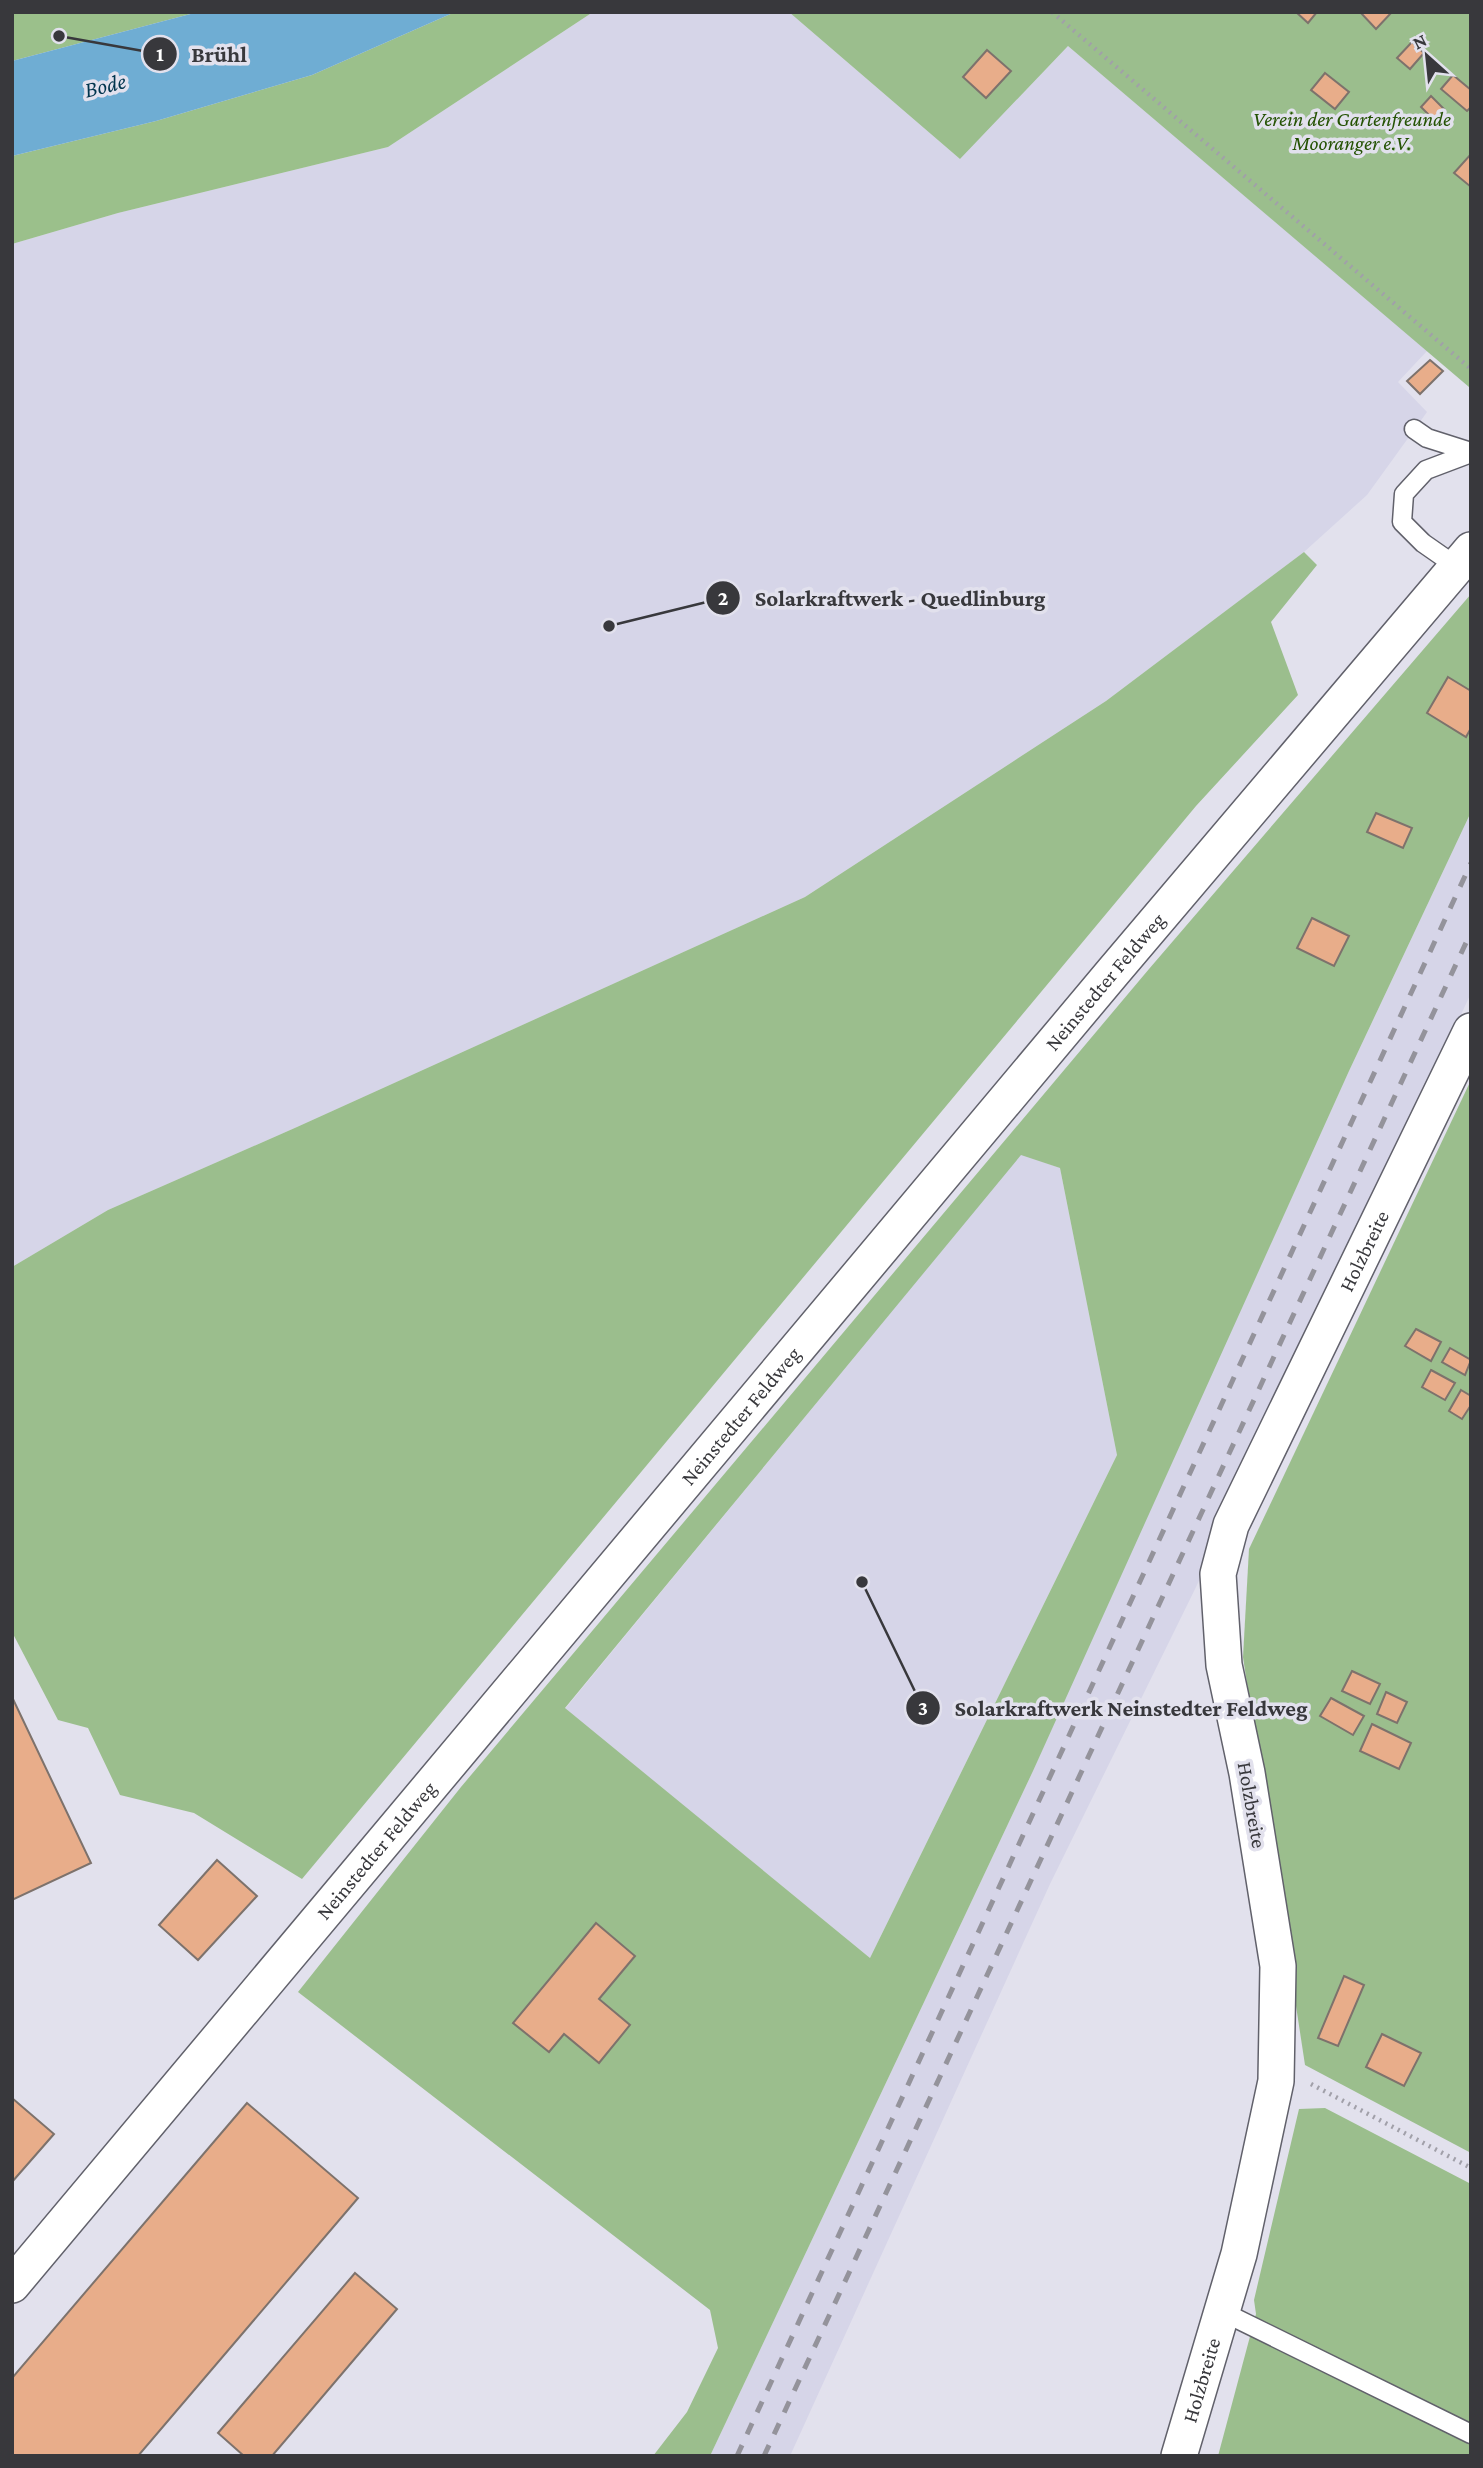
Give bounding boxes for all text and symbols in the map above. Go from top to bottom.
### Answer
north arrow [1392,21,1462,91]
text: N [1409,29,1430,54]
callout: Brühl [142,32,261,76]
text: Brühl [191,41,247,67]
text: 1 [156,42,164,66]
water label: Bode [82,67,129,103]
park label: Verein der Gartenfreunde Mooranger e.V. [1253,107,1451,155]
callout: Solarkraftwerk - Quedlinburg [706,576,1059,620]
text: Solarkraftwerk - Quedlinburg [755,585,1046,611]
text: 2 [718,586,729,610]
street label: Neinstedter Feldweg [1040,908,1170,1056]
street label: Holzbreite [1334,1207,1394,1296]
street label: Neinstedter Feldweg [676,1342,805,1490]
callout: Solarkraftwerk Neinstedter Feldweg [906,1686,1322,1730]
text: Solarkraftwerk Neinstedter Feldweg [954,1695,1308,1721]
text: 3 [918,1696,928,1720]
street label: Holzbreite [1233,1760,1271,1850]
street label: Neinstedter Feldweg [312,1777,441,1924]
street label: Holzbreite [1178,2335,1225,2425]

